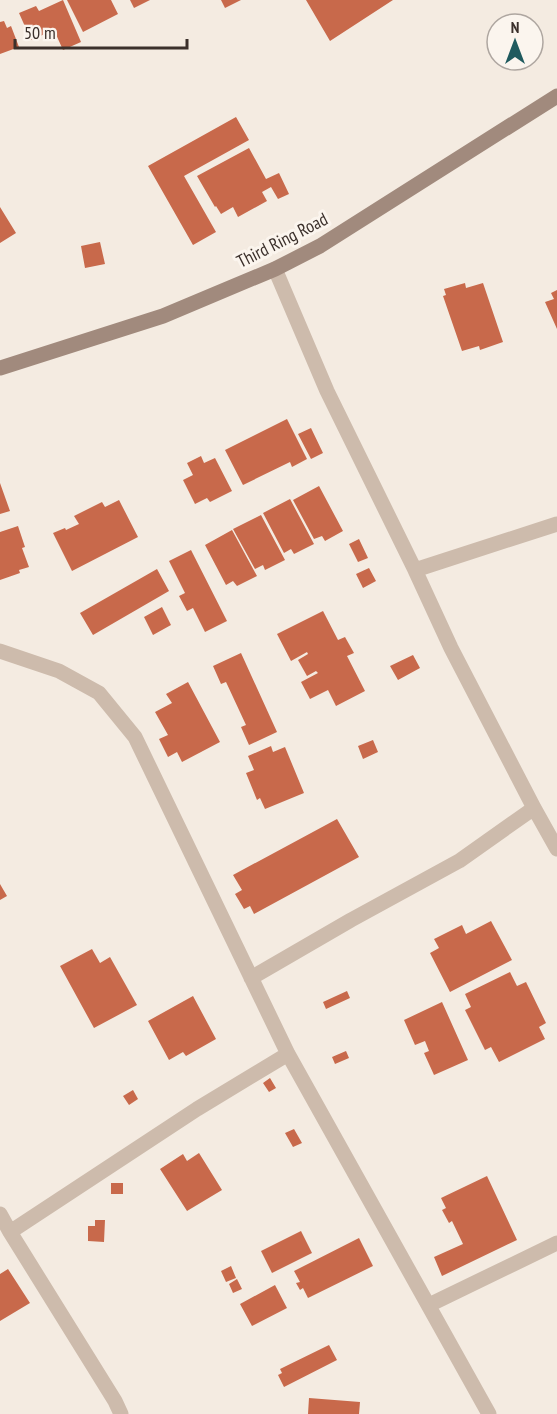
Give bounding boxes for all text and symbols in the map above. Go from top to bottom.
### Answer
scale bar [15,12,188,50]
north arrow [485,12,545,72]
text: N [511,17,519,37]
text: 50 m [24,21,56,44]
street label: Third Ring Road [233,207,331,273]

